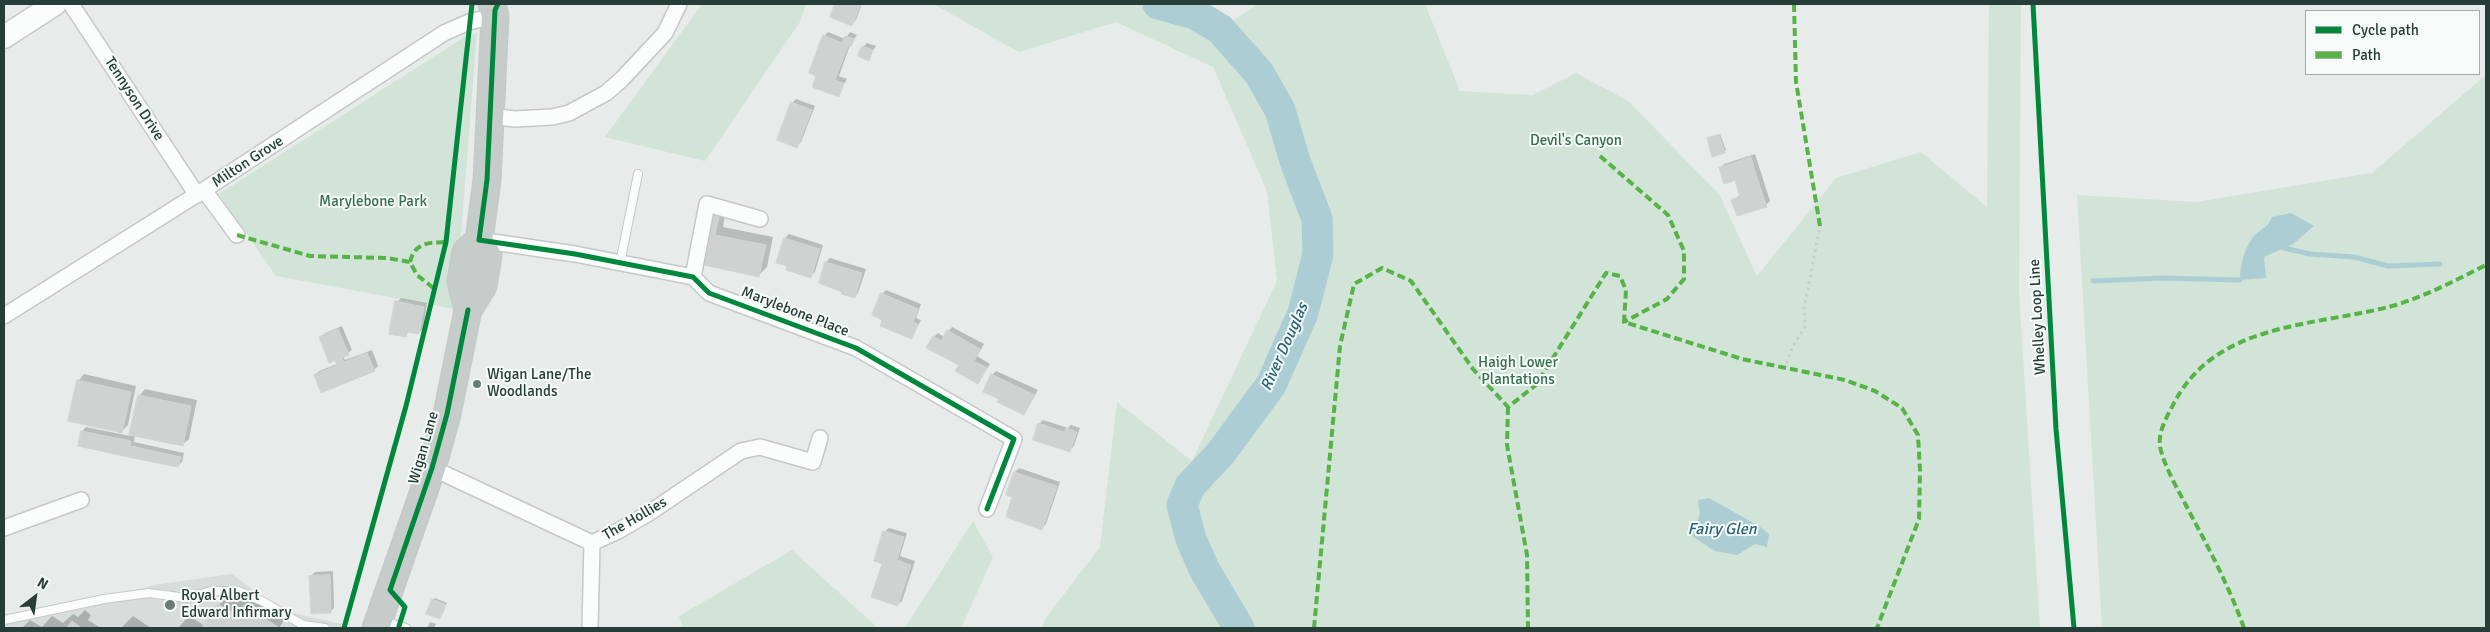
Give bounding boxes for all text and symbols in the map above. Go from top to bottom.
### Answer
legend [2305,10,2480,75]
text: Cycle path [2352,21,2419,39]
text: Path [2352,46,2381,64]
street label: Tennyson Drive [100,54,168,144]
street label: Milton Grove [209,132,287,192]
park label: Devil's Canyon [1530,132,1622,150]
park label: Marylebone Park [319,193,427,211]
street label: Whelley Loop Line [2026,259,2050,375]
street label: Marylebone Place [739,283,851,341]
water label: River Douglas [1257,300,1313,394]
park label: Haigh Lower Plantations [1478,354,1558,389]
place label: Wigan Lane/The Woodlands [487,366,591,401]
marker: Wigan Lane/The Woodlands [471,378,483,390]
street label: Wigan Lane [405,410,443,486]
street label: The Hollies [600,493,670,545]
water label: Fairy Glen [1687,520,1757,540]
north arrow [10,572,60,622]
text: N [34,574,51,593]
place label: Royal Albert Edward Infirmary [181,587,291,622]
marker: Royal Albert Edward Infirmary [163,598,177,612]

